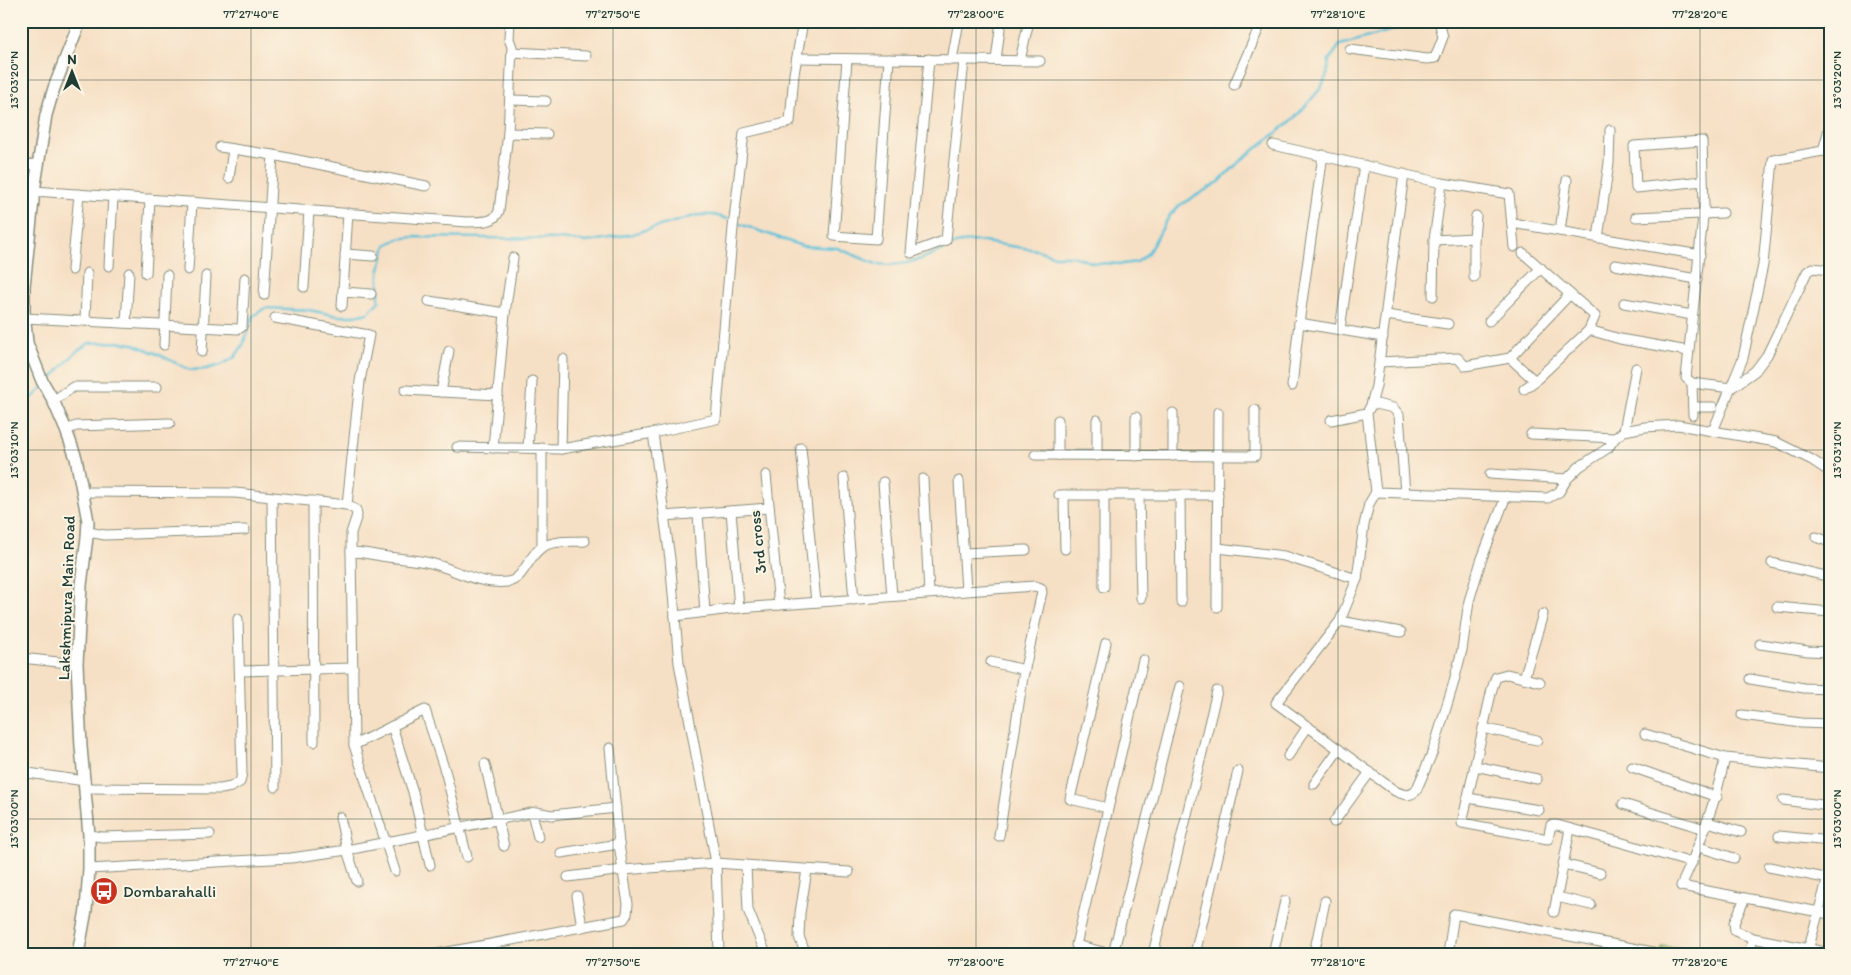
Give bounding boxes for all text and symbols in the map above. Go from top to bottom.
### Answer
text: 77°27'40"E [223,7,279,21]
text: 77°27'50"E [586,7,641,21]
text: 77°28'00"E [948,7,1005,21]
text: 77°28'10"E [1311,7,1366,21]
text: 77°28'20"E [1672,7,1728,21]
north arrow [48,48,98,98]
text: 13°03'20"N [7,51,21,109]
text: N [67,51,77,68]
text: 13°03'20"N [1830,51,1844,109]
text: 13°03'10"N [7,421,21,479]
text: 13°03'10"N [1830,421,1844,479]
street label: 3rd cross [745,509,770,575]
street label: Lakshmipura Main Road [54,515,79,681]
text: 13°03'00"N [7,789,21,849]
text: 13°03'00"N [1830,789,1844,849]
bus stop icon: Dombarahalli [89,876,119,906]
place label: Dombarahalli [123,882,216,901]
text: 77°27'40"E [223,955,279,969]
text: 77°27'50"E [586,955,641,969]
text: 77°28'00"E [948,955,1005,969]
text: 77°28'10"E [1311,955,1366,969]
text: 77°28'20"E [1672,955,1728,969]

